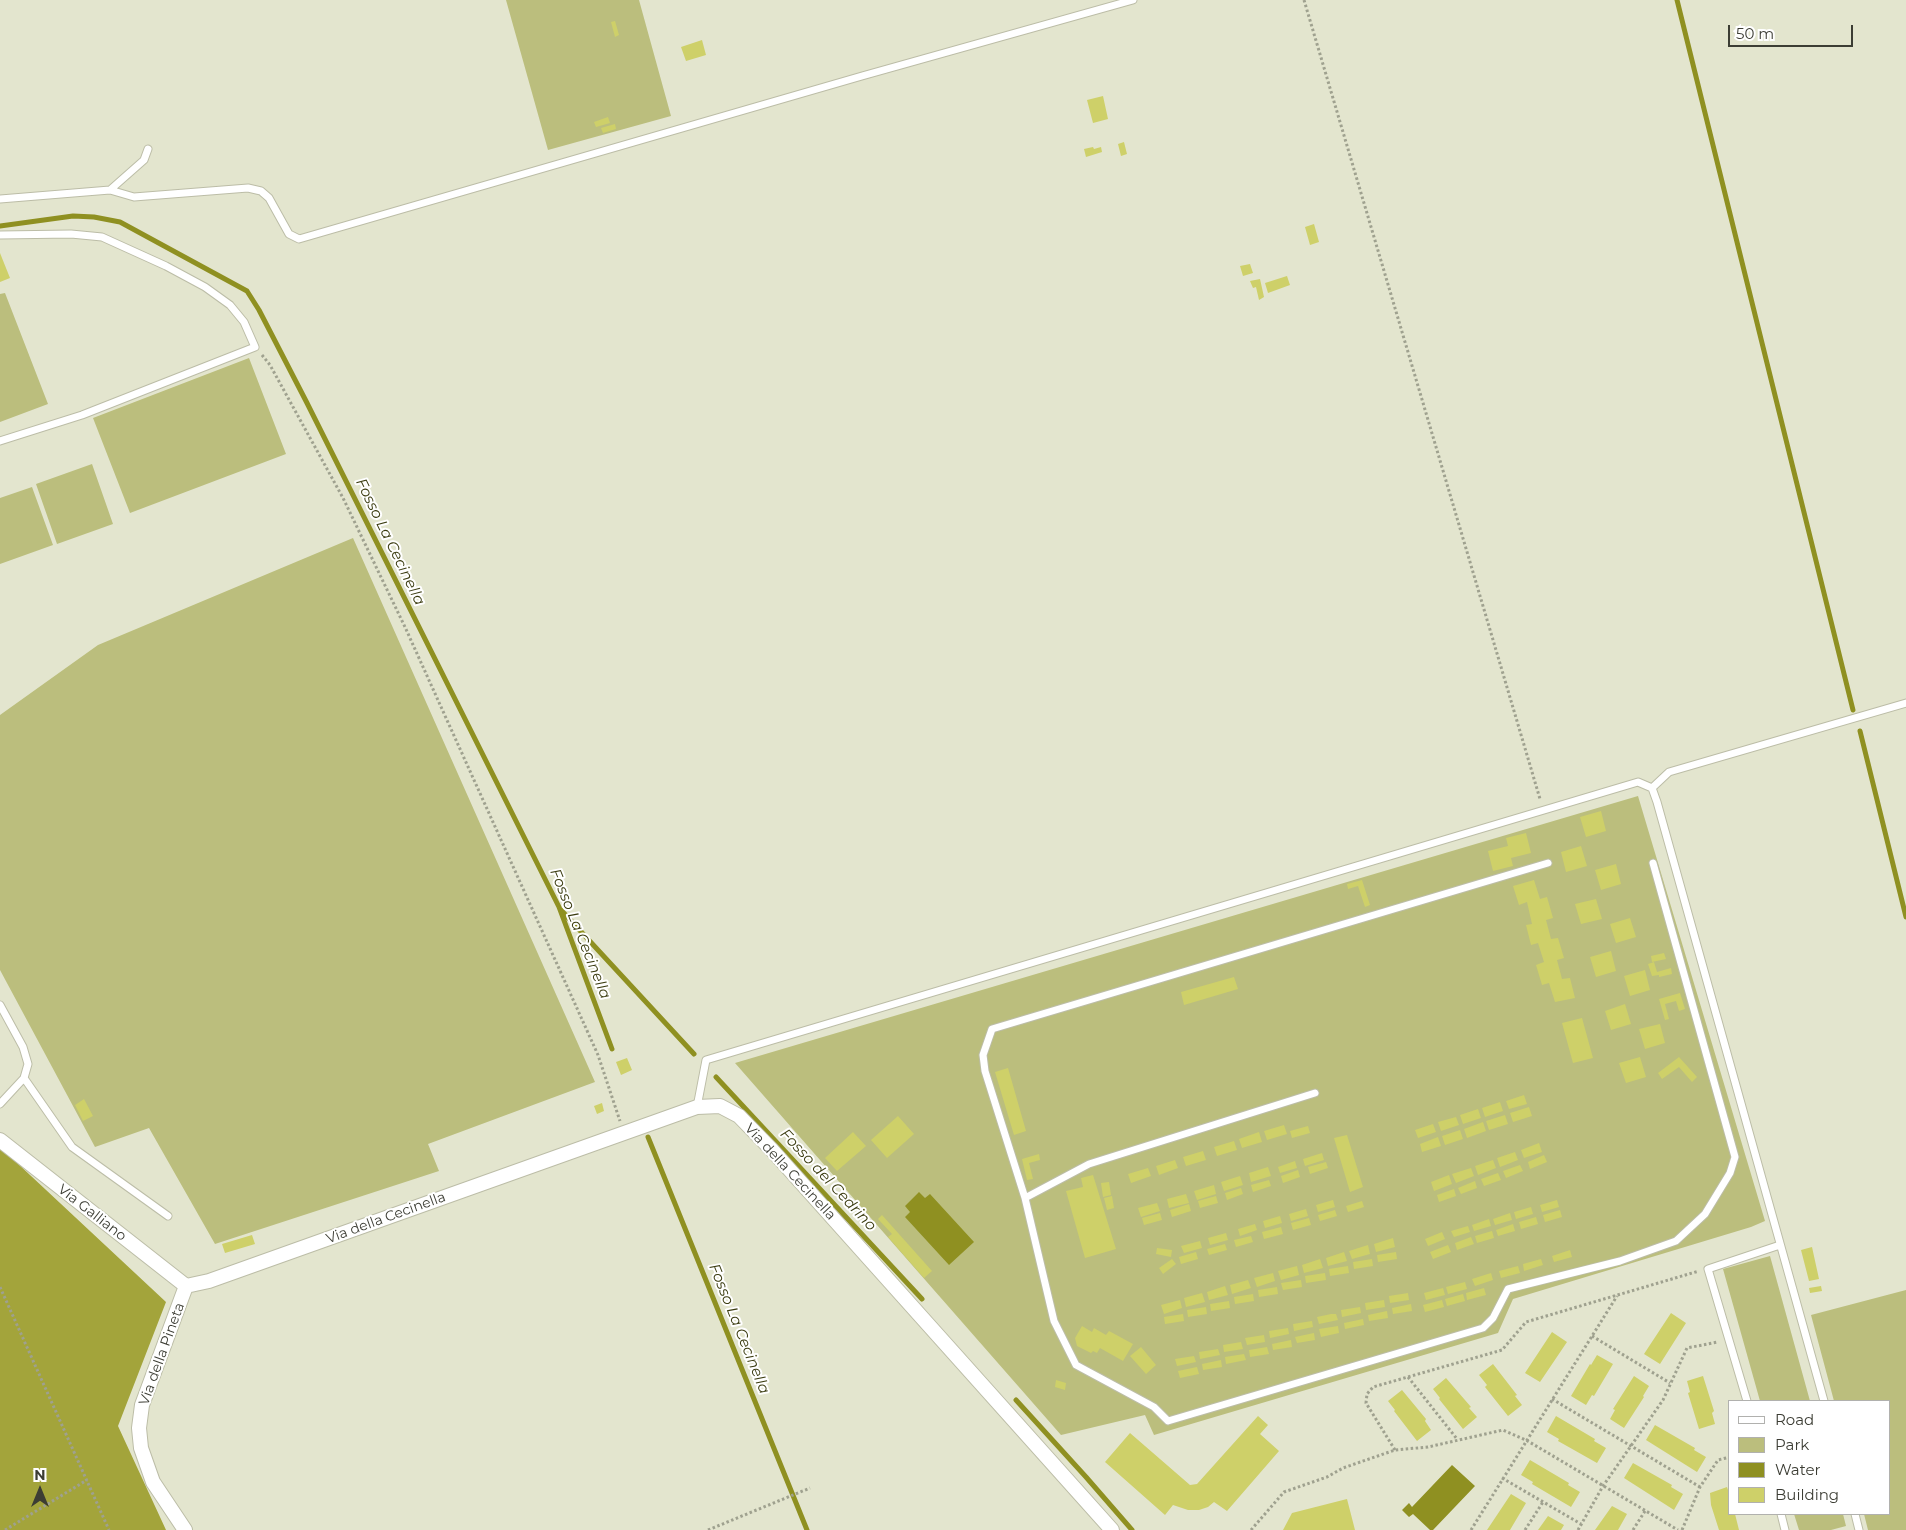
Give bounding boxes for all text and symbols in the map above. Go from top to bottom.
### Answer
scale bar [1731,15,1856,47]
text: 50 m [1736,24,1774,43]
water label: Fosso La Cecinella [352,476,428,608]
water label: Fosso La Cecinella [546,866,614,1002]
street label: Via della Cecinella [741,1120,839,1224]
water label: Fosso del Cedrino [776,1125,880,1235]
street label: Via Galliano [54,1181,130,1245]
street label: Via della Cecinella [324,1189,448,1247]
water label: Fosso La Cecinella [705,1261,773,1397]
street label: Via della Pineta [136,1300,188,1408]
legend [1728,1400,1891,1515]
text: Road [1775,1410,1814,1429]
text: Park [1775,1435,1809,1454]
text: Water [1775,1460,1821,1479]
north arrow [15,1465,65,1515]
text: N [34,1466,46,1484]
text: Building [1775,1485,1839,1504]

